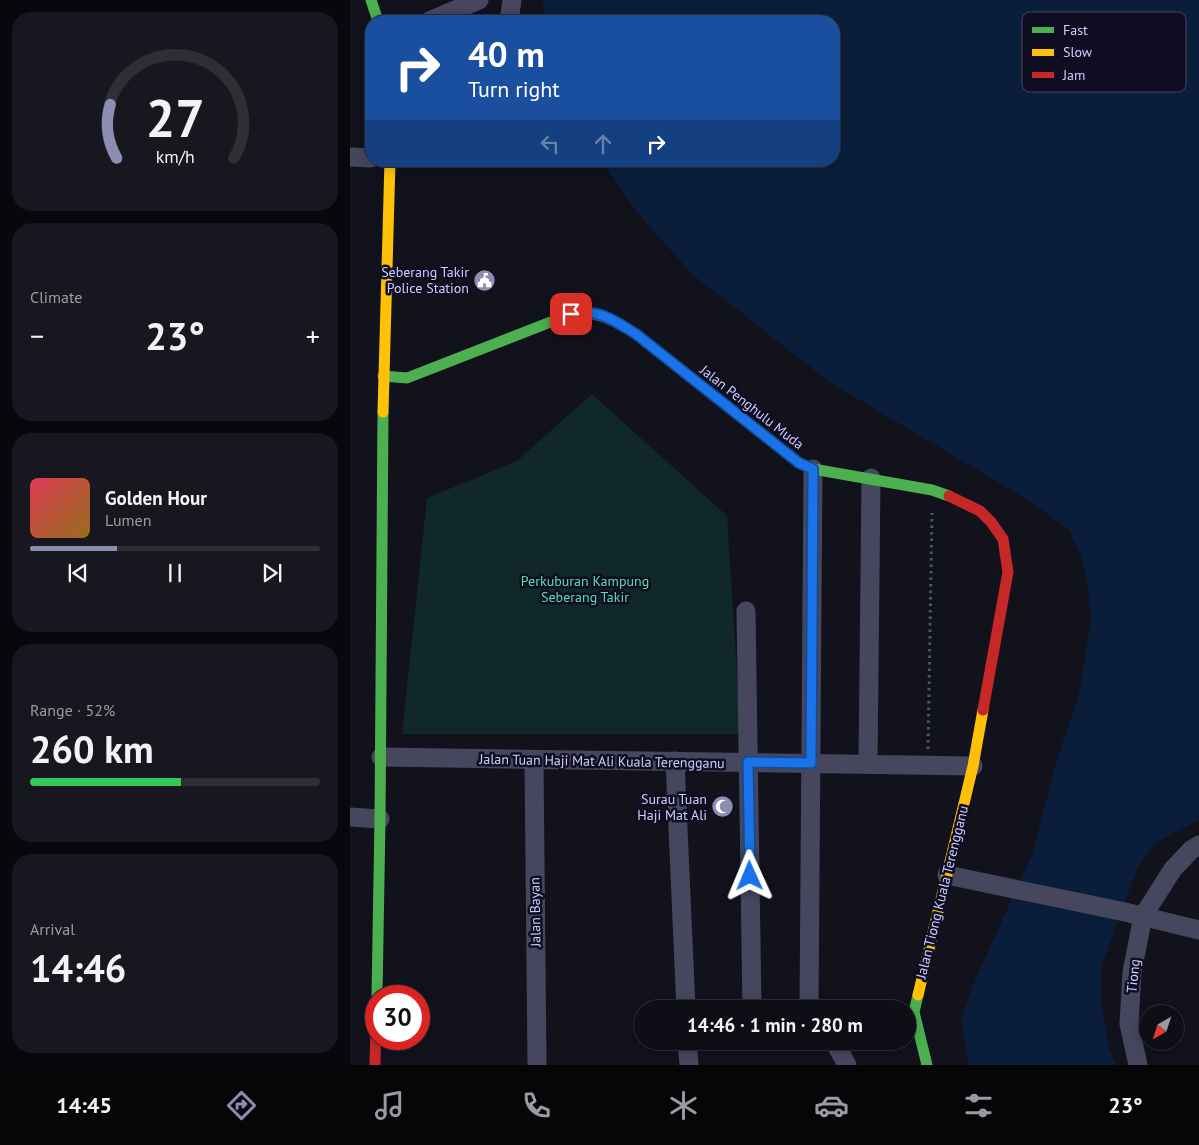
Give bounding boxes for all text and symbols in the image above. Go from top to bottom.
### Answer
legend [1022,12,1186,92]
text: Fast [1063,21,1088,39]
text: 40 m [468,31,545,77]
icon: right [385,35,450,100]
text: Slow [1063,43,1093,61]
text: Jam [1062,66,1085,84]
text: Turn right [468,75,560,103]
text: 27 [146,84,204,151]
icon: left [536,130,564,158]
icon: ahead [589,130,617,158]
icon: right [642,130,670,158]
text: km/h [155,145,195,168]
place label: Seberang Takir Police Station [381,263,469,297]
public building icon: Seberang Takir Police Station [473,268,497,292]
text: Climate [30,287,82,307]
pin [550,293,592,335]
icon: arrive [557,300,585,328]
text: 23° [145,311,205,360]
text: − [30,317,44,354]
text: + [306,317,320,354]
street label: Jalan Penghulu Muda [696,360,808,453]
text: Golden Hour [105,486,207,510]
text: Lumen [105,510,151,530]
icon: previous [64,559,92,587]
icon: pause [161,559,189,587]
icon: next [258,559,286,587]
park label: Perkuburan Kampung Seberang Takir [521,572,649,606]
text: Range · 52% [30,700,115,720]
text: 260 km [30,724,154,773]
street label: Jalan Tuan Haji Mat Ali Kuala Terengganu [478,750,725,772]
place label: Surau Tuan Haji Mat Ali [637,790,707,824]
mosque icon: Surau Tuan Haji Mat Ali [711,795,735,819]
street label: Jalan Tiong Kuala Terengganu [912,804,972,981]
position arrow [723,849,775,901]
street label: Jalan Bayan [525,877,545,948]
text: Arrival [30,919,75,939]
text: 14:46 [30,943,126,992]
street label: Tiong [1122,958,1144,994]
speed limit sign: 30 [365,985,430,1050]
north arrow [1139,1005,1184,1050]
map controls [1139,1005,1184,1050]
text: 14:46 · 1 min · 280 m [687,1013,863,1037]
icon: directions [224,1088,259,1123]
icon: music [372,1088,407,1123]
icon: phone [519,1088,554,1123]
icon: climate [666,1088,701,1123]
icon: car [814,1088,849,1123]
icon: filters [961,1088,996,1123]
text: 14:45 [56,1091,112,1119]
text: 23° [1108,1091,1143,1119]

